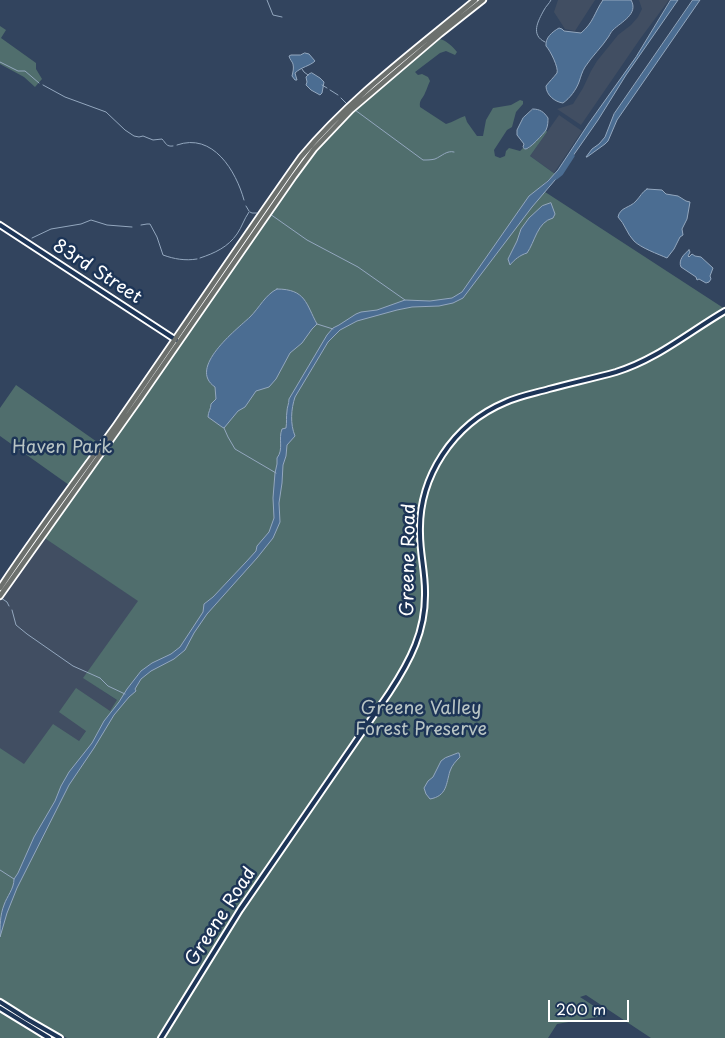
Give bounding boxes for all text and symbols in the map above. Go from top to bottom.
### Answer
street label: 83rd Street [48,235,146,309]
park label: Haven Park [12,437,112,459]
street label: Greene Road [397,503,421,617]
park label: Greene Valley Forest Preserve [355,698,487,741]
street label: Greene Road [181,864,261,970]
scale bar [550,990,631,1022]
text: 200 m [556,997,606,1020]

